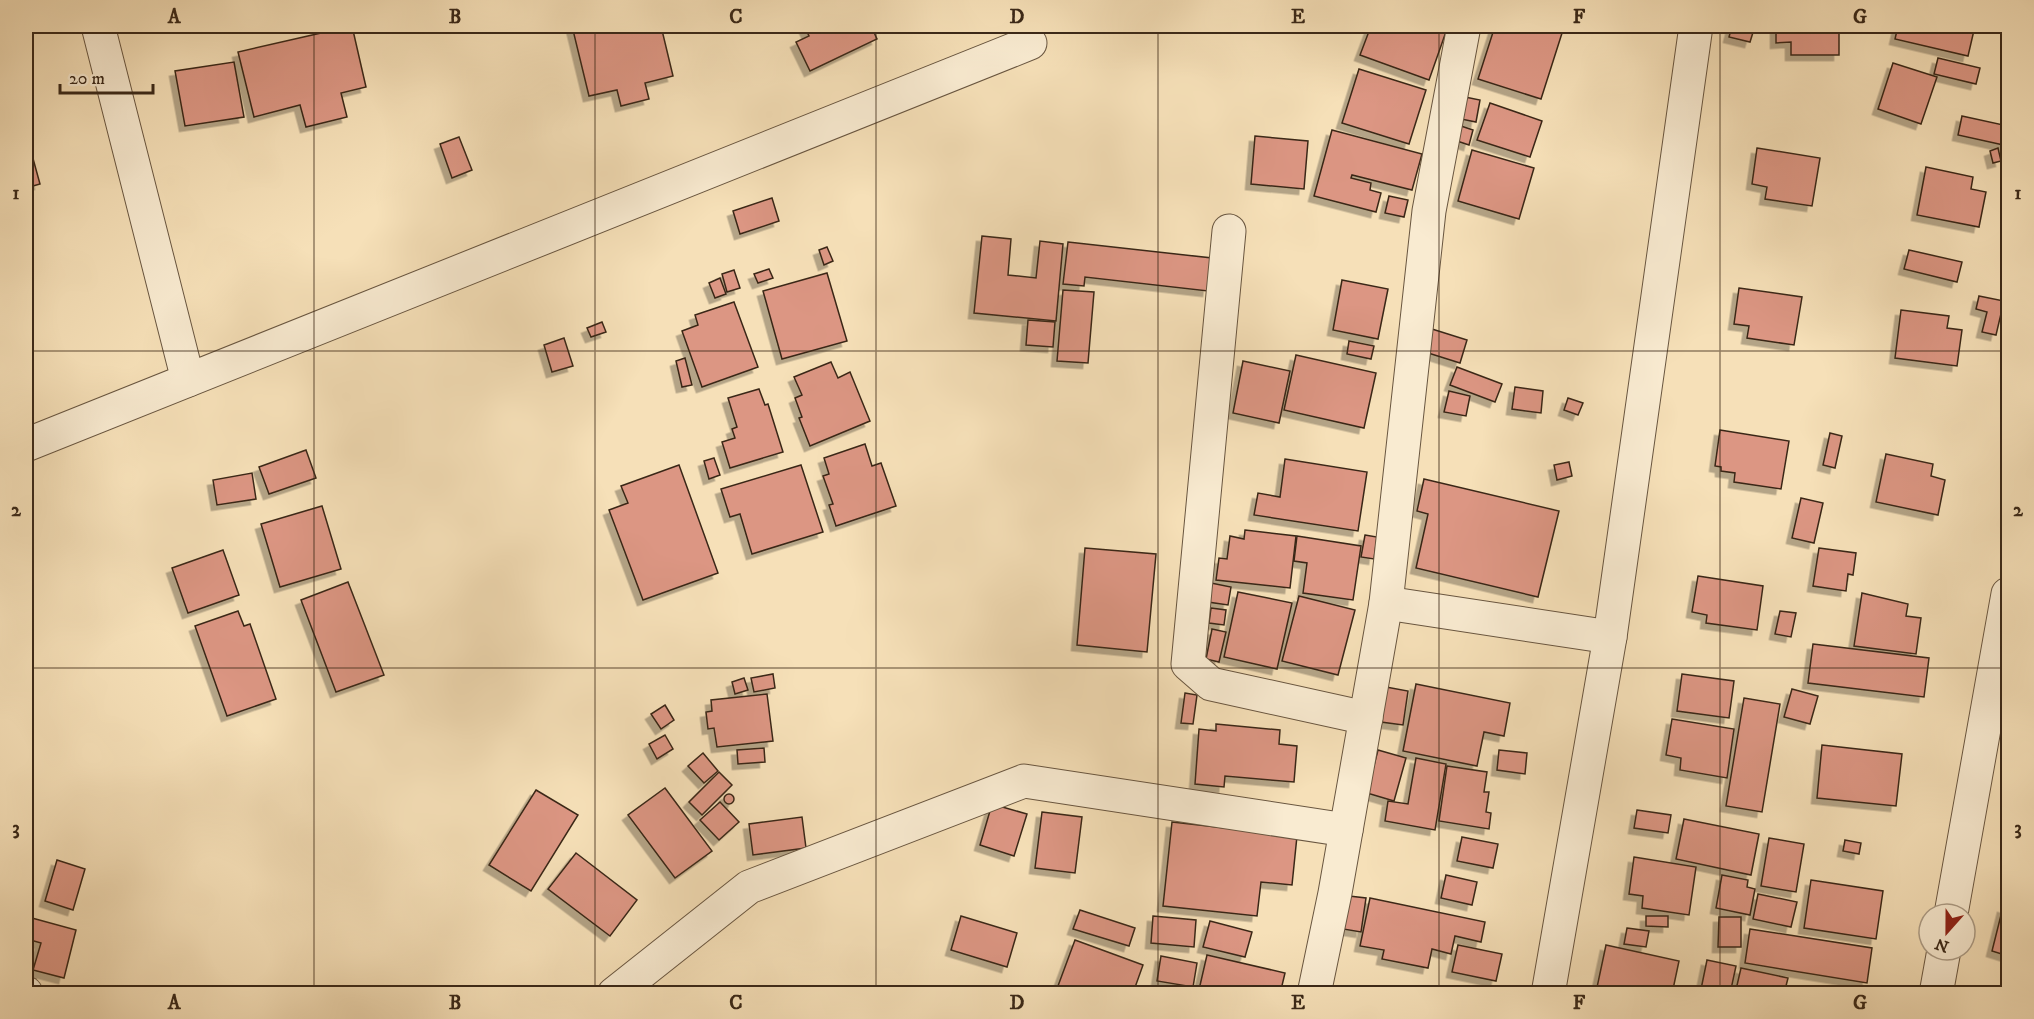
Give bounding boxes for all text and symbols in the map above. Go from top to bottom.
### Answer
text: A [167,5,182,30]
text: B [449,5,461,30]
text: C [729,5,743,30]
text: D [1010,5,1025,30]
text: E [1291,5,1305,30]
text: F [1573,5,1586,30]
text: G [1853,5,1867,30]
scale bar [60,57,153,95]
text: 20 m [69,68,105,90]
text: 1 [12,181,20,206]
text: 1 [2014,181,2022,206]
text: 2 [11,498,22,523]
text: 2 [2013,498,2024,523]
text: 3 [12,816,20,841]
text: 3 [2014,816,2022,841]
north arrow [1917,902,1977,962]
text: N [1932,933,1952,957]
text: A [167,991,182,1016]
text: B [449,991,461,1016]
text: C [729,991,743,1016]
text: D [1010,991,1025,1016]
text: E [1291,991,1305,1016]
text: F [1573,991,1586,1016]
text: G [1853,991,1867,1016]

